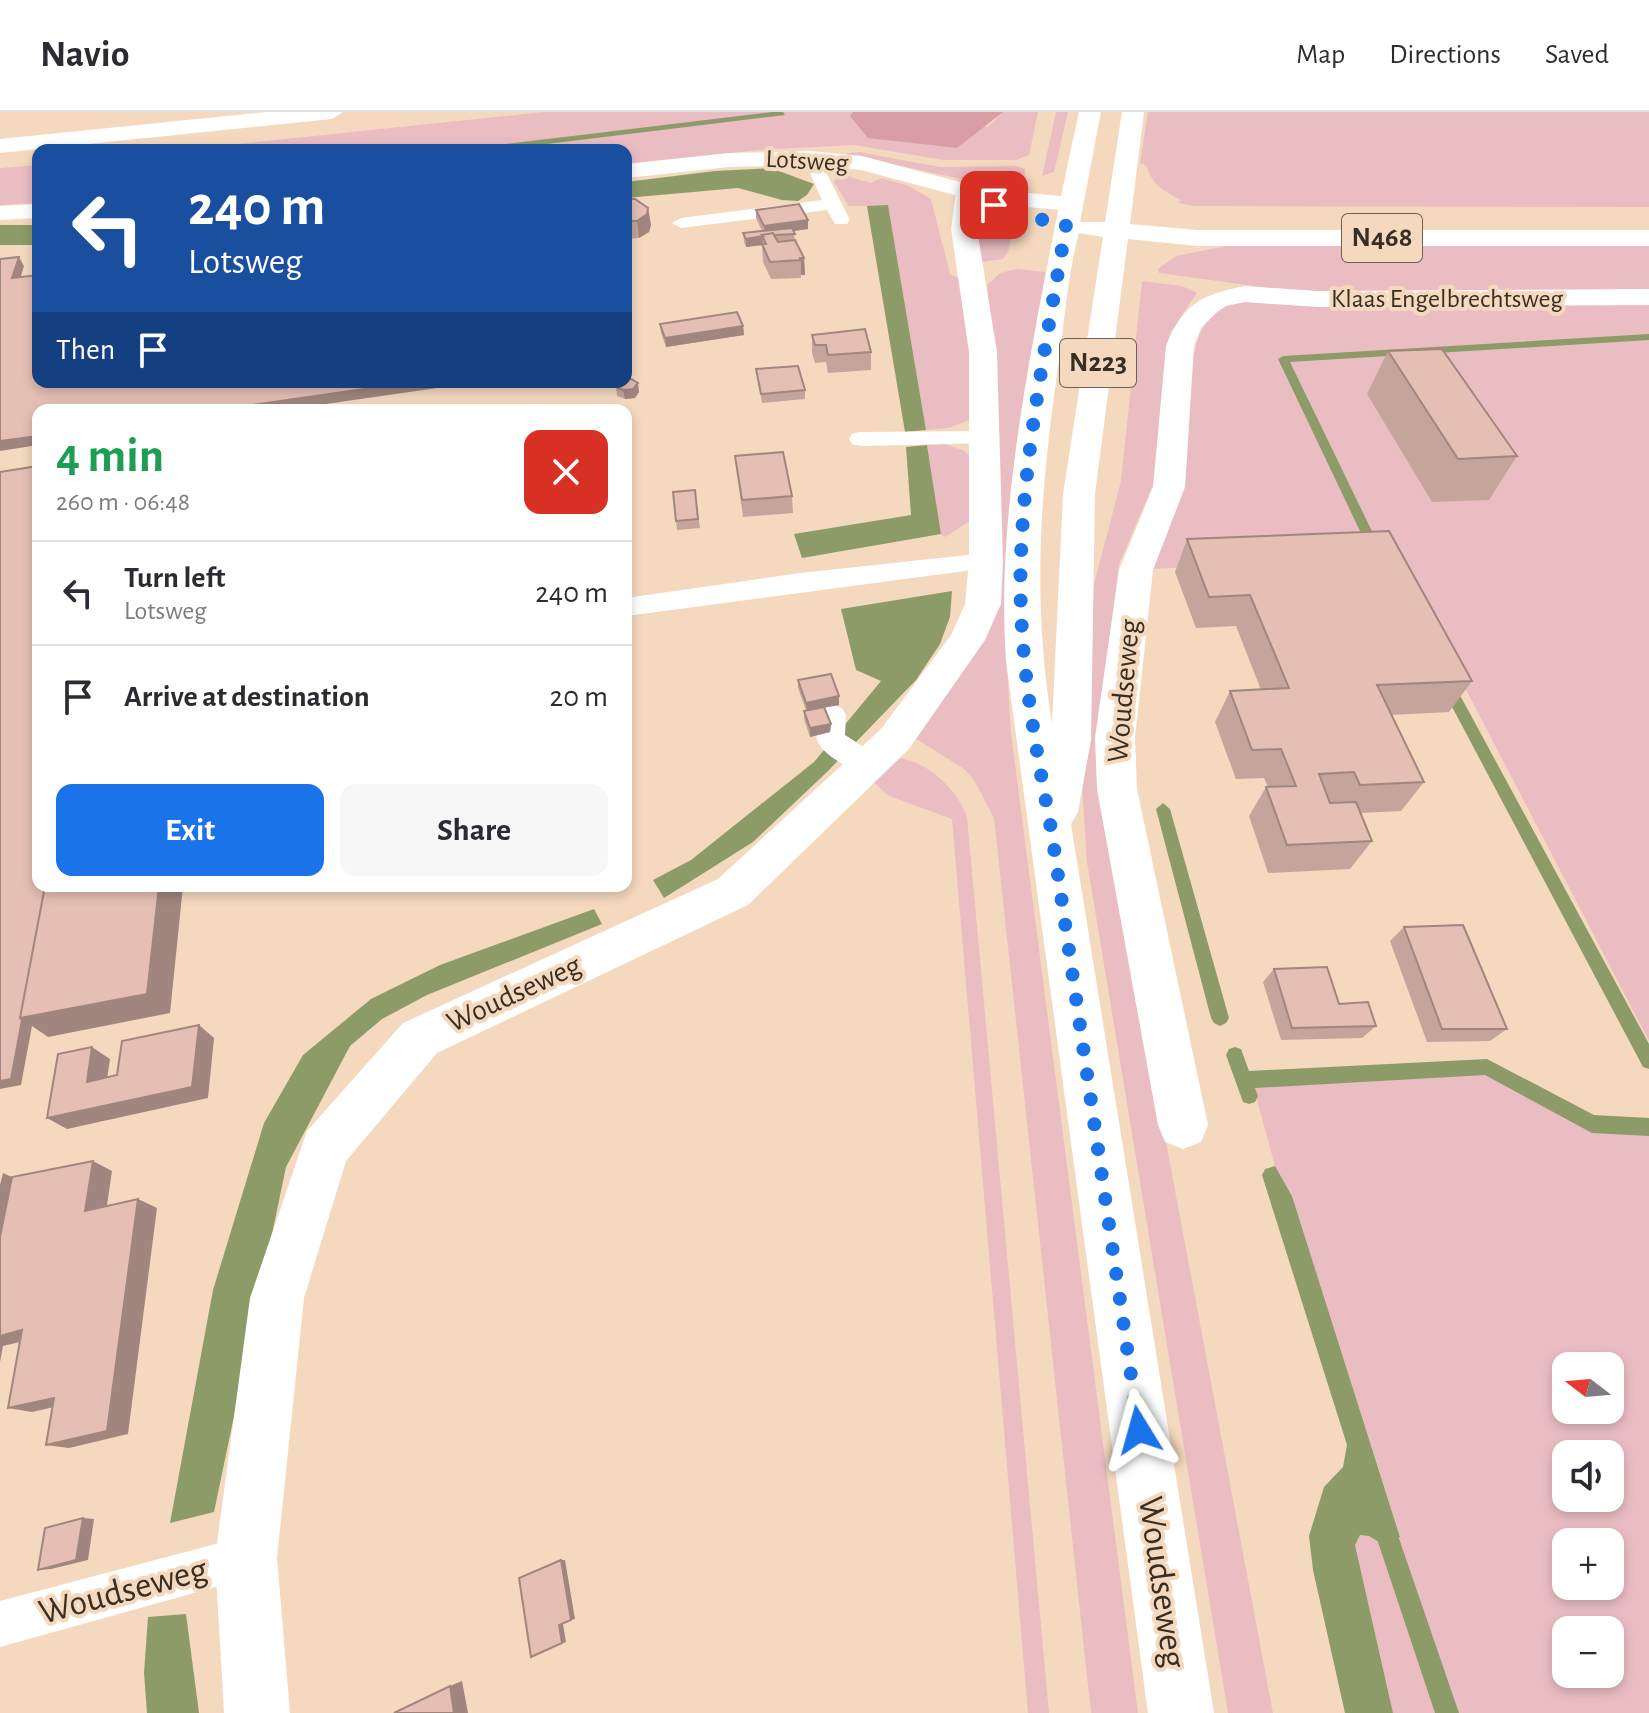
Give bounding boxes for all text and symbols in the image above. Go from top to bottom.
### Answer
text: Navio [40,36,129,74]
text: Map [1296,41,1345,69]
text: Directions [1389,41,1501,69]
text: Saved [1545,41,1609,69]
street label: Lotsweg [765,146,849,176]
pin [960,171,1028,239]
icon: left [56,176,160,280]
text: 240 m [188,179,325,235]
icon: arrive [972,183,1016,227]
road number: N468 [1342,214,1422,262]
text: Lotsweg [188,244,302,280]
street label: Klaas Engelbrechtsweg [1331,286,1563,312]
icon: arrive [131,328,175,372]
text: Then [56,335,115,365]
road number: N223 [1060,339,1136,387]
button: close [524,430,608,514]
text: 4 min [56,433,164,481]
text: 260 m · 06:48 [56,489,190,515]
text: Turn left [124,563,225,593]
icon: left [56,571,100,615]
text: 240 m [535,578,608,608]
text: Lotsweg [124,598,207,624]
street label: Woudseweg [1103,618,1145,764]
icon: arrive [56,675,100,719]
text: Arrive at destination [124,682,370,712]
text: 20 m [550,682,608,712]
button: Exit [56,784,324,876]
button: Share [340,784,608,876]
street label: Woudseweg [442,950,586,1038]
north arrow [1552,1352,1624,1424]
map controls [1552,1352,1624,1688]
position arrow [1097,1388,1181,1472]
button: sound [1552,1440,1624,1512]
street label: Woudseweg [1132,1494,1192,1670]
button: + [1552,1528,1624,1600]
street label: Woudseweg [35,1551,211,1631]
button: − [1552,1616,1624,1688]

